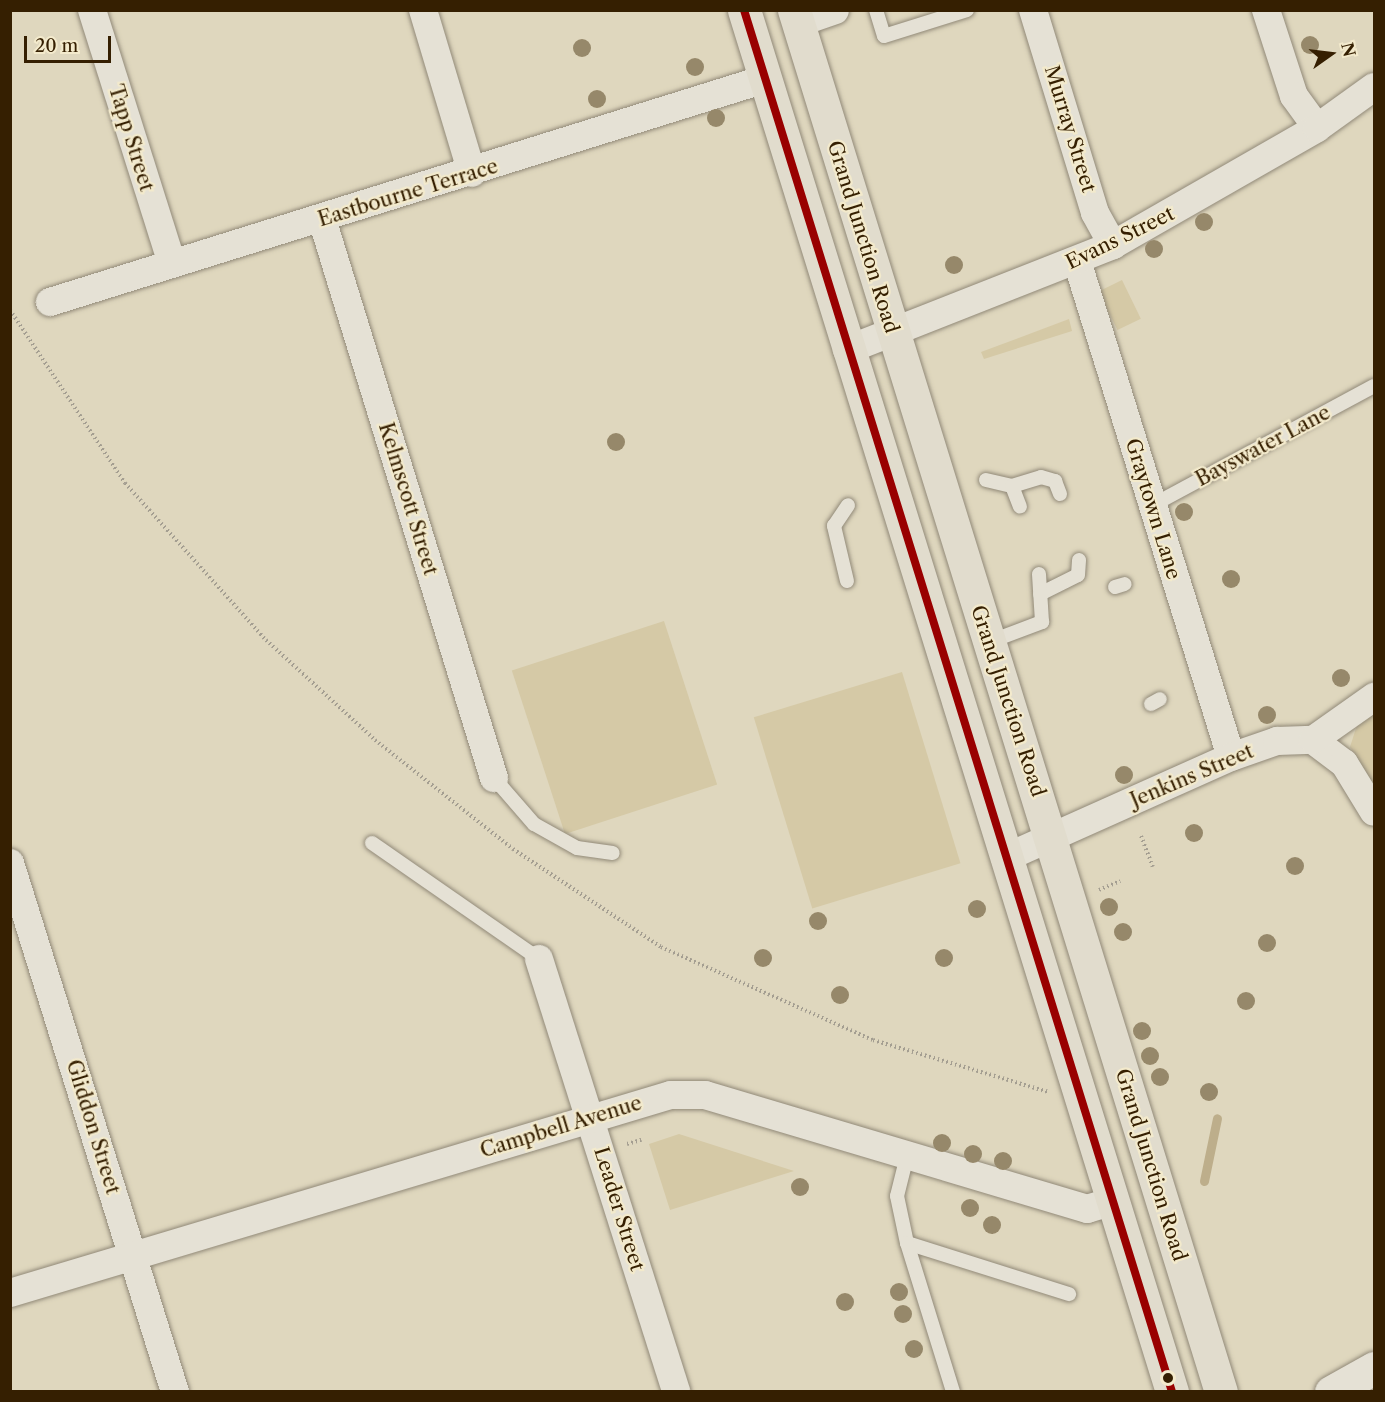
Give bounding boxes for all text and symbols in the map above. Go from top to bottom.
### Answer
scale bar [27,24,114,62]
north arrow [1301,24,1361,84]
text: 20 m [35,35,78,57]
text: N [1337,40,1360,59]
street label: Murray Street [1039,62,1101,196]
street label: Tapp Street [103,82,159,194]
street label: Grand Junction Road [822,138,904,336]
street label: Eastbourne Terrace [315,154,501,232]
street label: Evans Street [1062,201,1178,275]
street label: Bayswater Lane [1191,400,1335,492]
street label: Kelmscott Street [373,420,443,578]
street label: Graytown Lane [1120,436,1186,582]
street label: Grand Junction Road [966,602,1050,800]
street label: Jenkins Street [1127,739,1257,813]
street label: Gliddon Street [61,1057,125,1197]
street label: Grand Junction Road [1110,1066,1192,1264]
street label: Campbell Avenue [477,1091,645,1163]
street label: Leader Street [589,1144,649,1274]
unlabelled marker [1162,1372,1174,1384]

